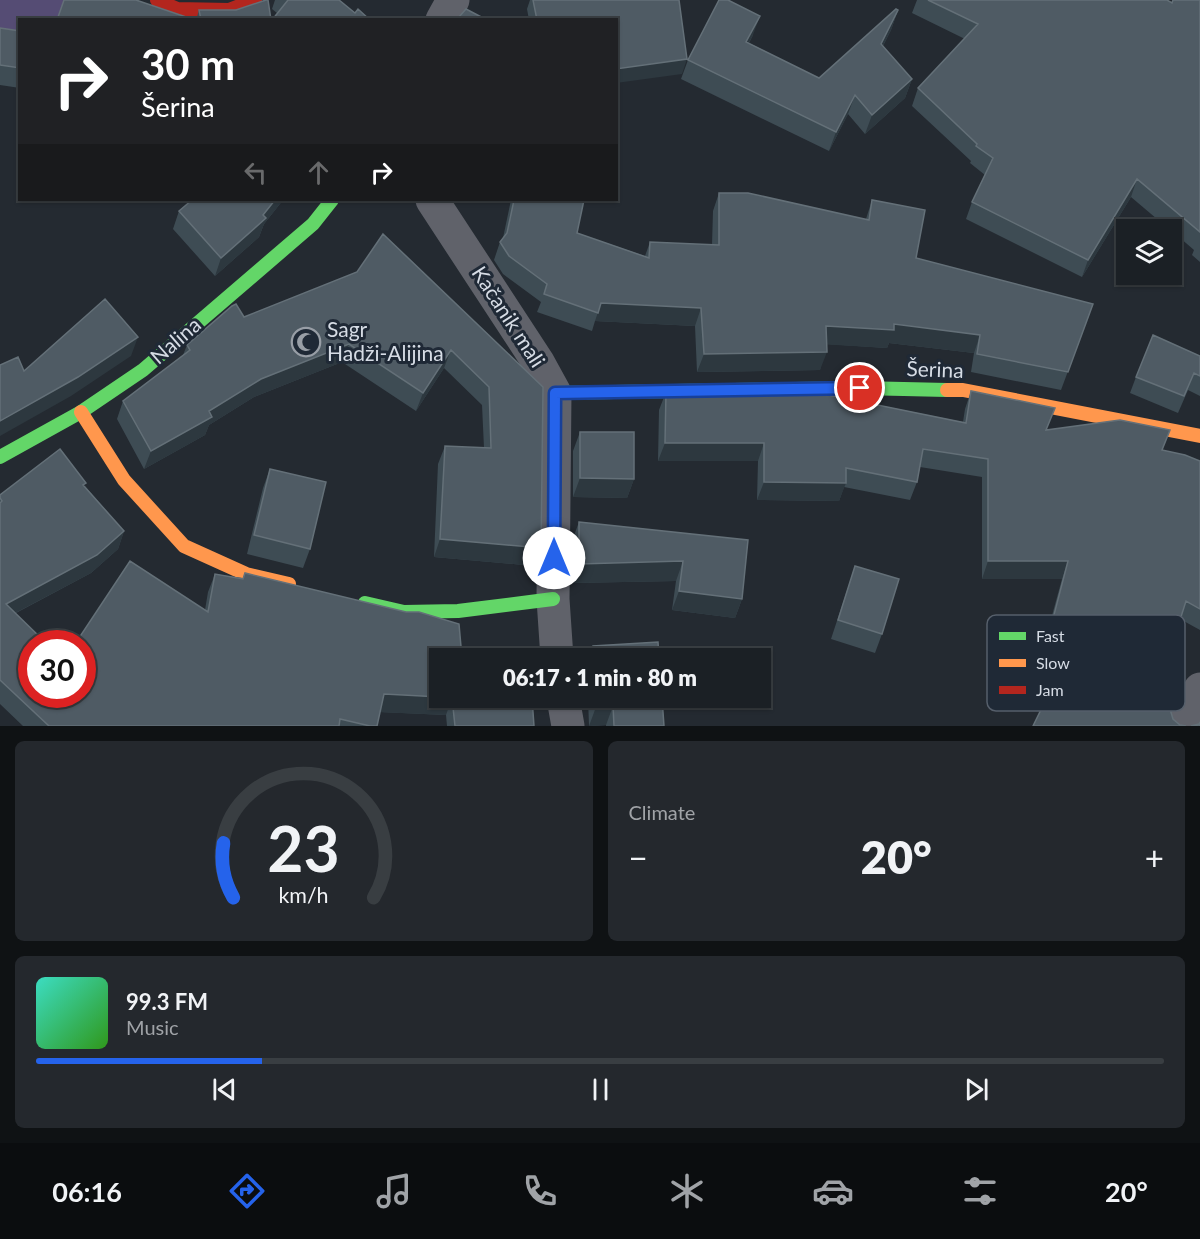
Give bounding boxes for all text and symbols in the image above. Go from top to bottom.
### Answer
text: 30 m [141,39,235,89]
icon: right [42,42,120,120]
text: Šerina [141,90,215,123]
icon: left [239,156,272,189]
icon: ahead [302,156,335,189]
icon: right [365,156,398,189]
map controls [1116,219,1182,285]
button: layers [1116,219,1182,285]
street label: Kačanik mali [467,261,551,371]
street label: Nalina [145,311,205,368]
place label: Sagr Hadži-Alijina [327,316,444,365]
mosque icon: Sagr Hadži-Alijina [290,326,322,358]
street label: Šerina [906,355,964,382]
pin [834,362,885,413]
icon: arrive [843,371,876,404]
position arrow [522,526,586,590]
legend [987,615,1185,711]
text: Fast [1036,626,1065,645]
speed limit sign: 30 [18,630,96,708]
text: Slow [1036,653,1070,672]
text: 06:17 · 1 min · 80 m [503,664,697,691]
text: Jam [1036,680,1064,699]
text: Climate [629,800,695,824]
text: 23 [268,810,340,885]
text: 20° [861,830,932,884]
text: − [629,837,648,877]
text: + [1145,837,1164,877]
text: km/h [279,882,329,908]
text: 99.3 FM [126,988,208,1015]
text: Music [126,1015,179,1039]
icon: previous [208,1073,241,1106]
icon: pause [584,1073,617,1106]
icon: next [960,1073,993,1106]
icon: directions [226,1170,268,1212]
icon: music [373,1170,415,1212]
icon: phone [519,1170,561,1212]
icon: climate [666,1170,708,1212]
icon: car [812,1170,854,1212]
icon: filters [959,1170,1001,1212]
text: 06:16 [52,1175,122,1208]
text: 20° [1105,1175,1148,1208]

